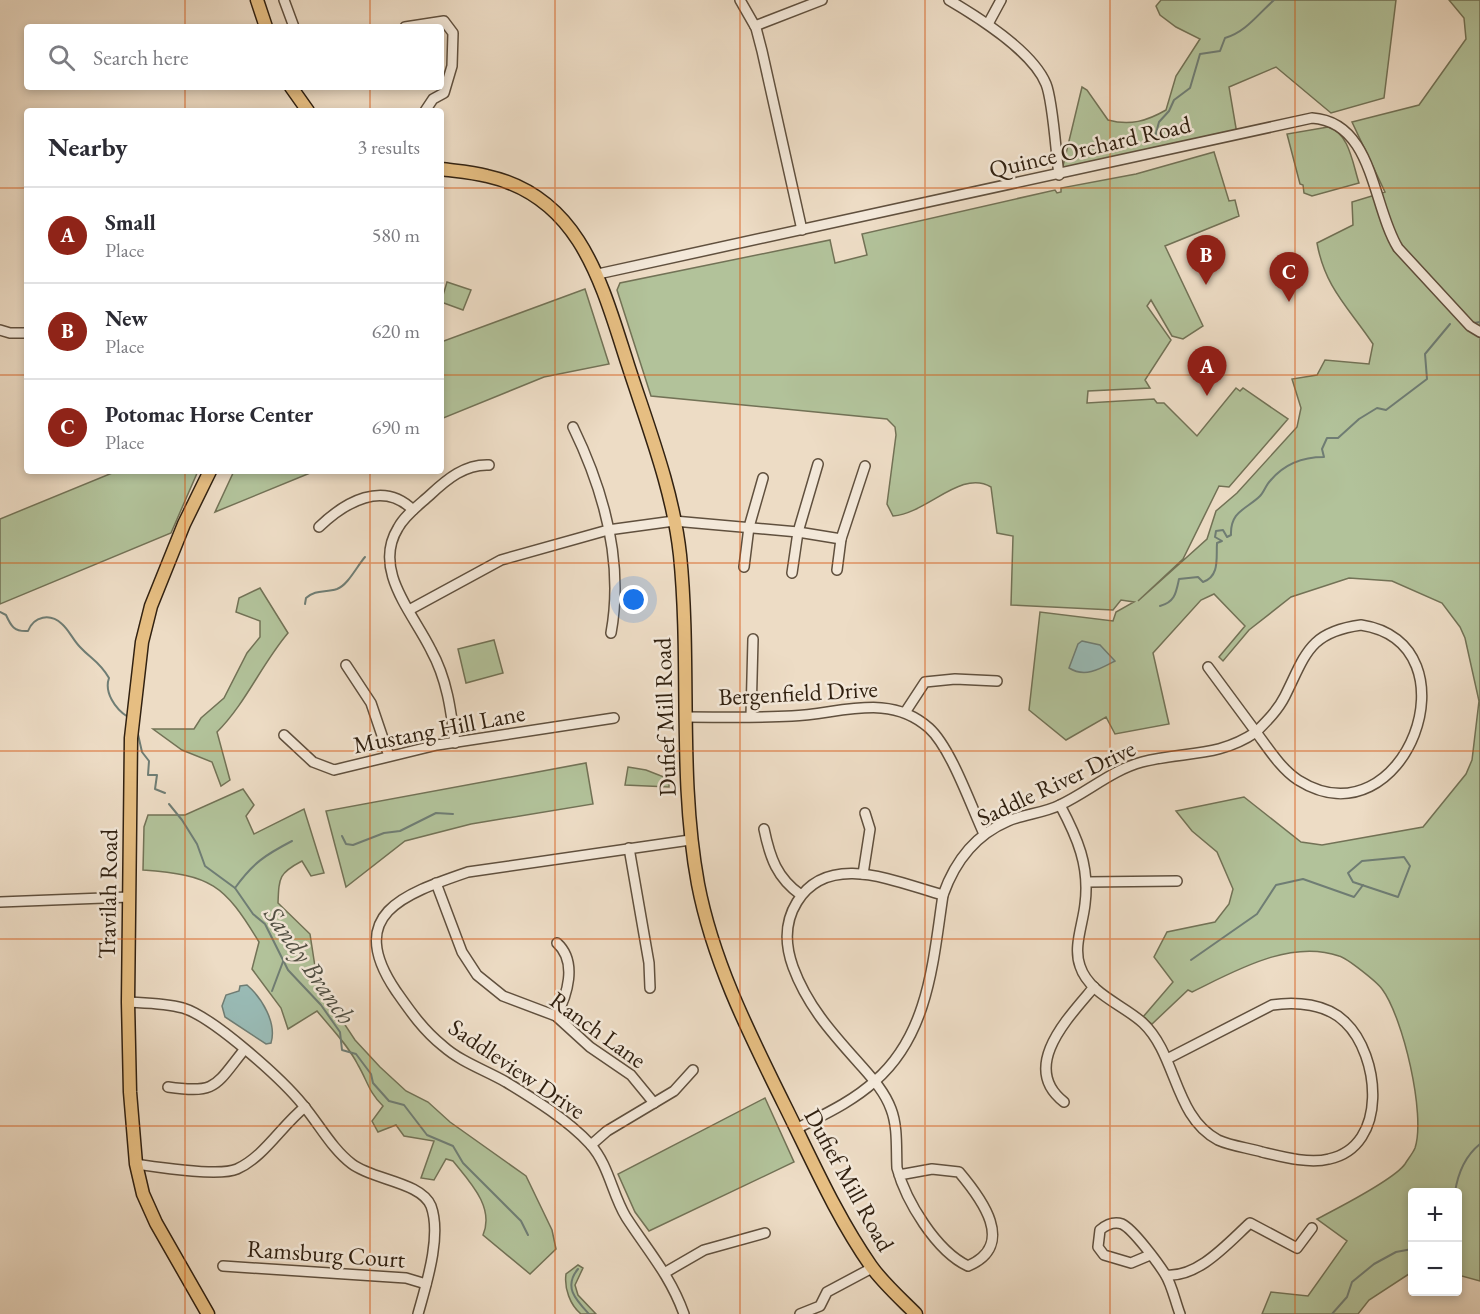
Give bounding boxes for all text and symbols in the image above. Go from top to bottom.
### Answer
search box [24,24,444,90]
icon: search [45,41,78,74]
text: Search here [93,43,188,72]
street label: Quince Orchard Road [986,108,1195,185]
text: Nearby [48,130,128,164]
text: 3 results [357,134,420,160]
text: Small [105,208,156,237]
text: A [60,222,75,248]
text: 580 m [372,222,420,248]
pin: B [1186,236,1226,285]
text: Place [105,237,144,263]
pin: C [1270,252,1308,302]
text: New [105,304,148,333]
text: B [61,318,74,344]
text: 620 m [372,318,420,344]
text: Place [105,333,144,359]
pin: A [1188,346,1226,396]
text: Potomac Horse Center [105,400,313,429]
text: C [60,414,75,440]
text: 690 m [372,414,420,440]
text: Place [105,429,144,455]
your location [619,585,648,614]
street label: Dufief Mill Road [646,636,683,797]
street label: Bergenfield Drive [717,673,879,712]
street label: Mustang Hill Lane [350,697,527,760]
street label: Saddle River Drive [972,732,1140,833]
street label: Travilah Road [91,828,124,959]
water label: Sandy Branch [256,898,363,1031]
street label: Ranch Lane [544,984,653,1075]
street label: Saddleview Drive [443,1011,592,1126]
street label: Dufief Mill Road [797,1103,902,1258]
map controls [1408,1188,1462,1296]
button: + [1408,1188,1462,1242]
street label: Ramsburg Court [246,1233,407,1275]
button: − [1408,1242,1462,1296]

